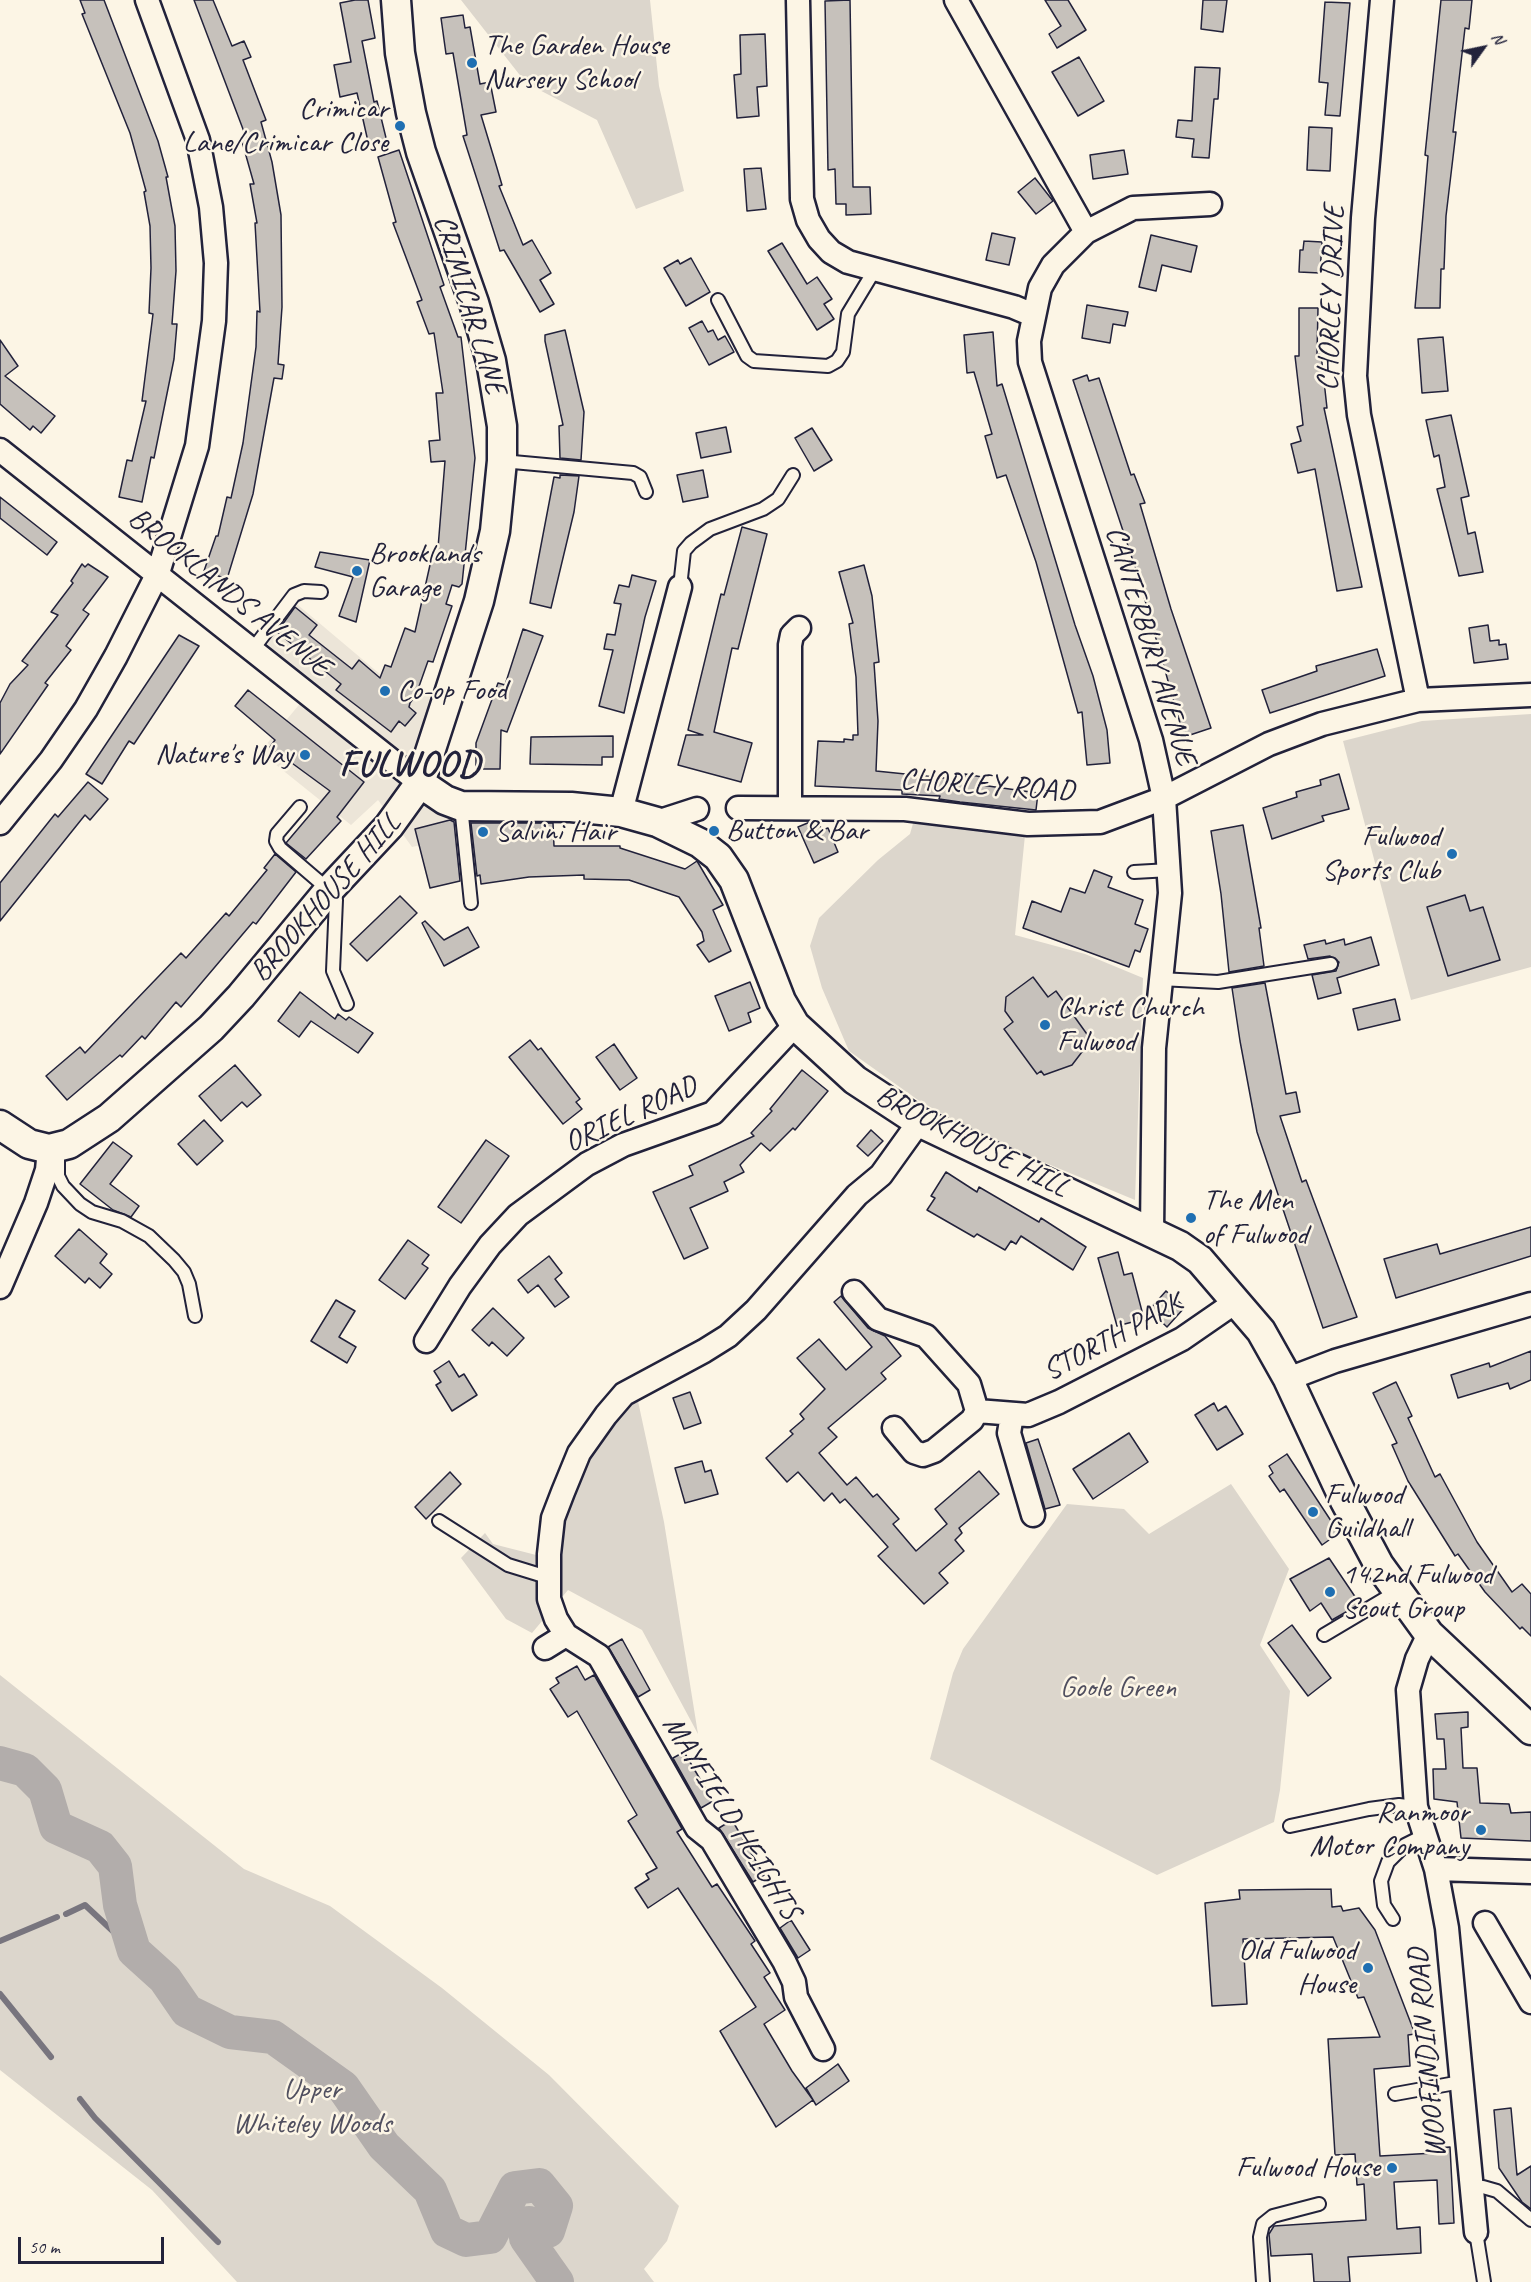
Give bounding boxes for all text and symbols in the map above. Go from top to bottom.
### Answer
north arrow [1453,18,1513,78]
place label: The Garden House Nursery School [484,28,669,98]
text: N [1487,29,1509,48]
marker: The Garden House Nursery School [465,56,479,70]
place label: Crimicar Lane/Crimicar Close [183,91,388,162]
marker: Crimicar Lane/Crimicar Close [393,119,407,133]
street label: CHORLEY DRIVE [1311,204,1353,392]
street label: CRIMICAR LANE [425,211,513,399]
street label: BROOKLANDS AVENUE [121,500,337,686]
street label: CANTERBURY AVENUE [1097,522,1203,770]
place label: Brooklands Garage [369,536,480,606]
marker: Brooklands Garage [350,564,364,578]
place label: Co-op Food [397,673,507,709]
marker: Co-op Food [378,684,392,698]
place label: Nature's Way [155,737,293,773]
district label: FULWOOD [340,744,480,788]
marker: Nature's Way [298,748,312,762]
street label: CHORLEY ROAD [899,762,1075,810]
street label: BROOKHOUSE HILL [243,806,409,990]
place label: Button & Bar [726,813,868,849]
place label: Salvini Hair [495,814,616,850]
place label: Fulwood Sports Club [1322,819,1440,890]
marker: Button & Bar [707,824,721,838]
marker: Salvini Hair [476,825,490,839]
marker: Fulwood Sports Club [1445,847,1459,861]
place label: Christ Church Fulwood [1057,990,1204,1060]
marker: Christ Church Fulwood [1038,1018,1052,1032]
street label: ORIEL ROAD [559,1069,703,1161]
street label: BROOKHOUSE HILL [870,1078,1074,1206]
place label: The Men of Fulwood [1203,1183,1308,1254]
marker: The Men of Fulwood [1184,1211,1198,1225]
street label: STORTH PARK [1037,1286,1189,1390]
place label: Fulwood Guildhall [1325,1477,1409,1547]
marker: Fulwood Guildhall [1306,1505,1320,1519]
place label: 142nd Fulwood Scout Group [1342,1557,1493,1628]
marker: 142nd Fulwood Scout Group [1323,1585,1337,1599]
park label: Goole Green [1060,1670,1176,1706]
street label: MAYFIELD HEIGHTS [654,1709,808,1927]
place label: Ranmoor Motor Company [1310,1795,1469,1866]
marker: Ranmoor Motor Company [1474,1823,1488,1837]
place label: Old Fulwood House [1238,1933,1356,2004]
street label: WOOFINDIN ROAD [1401,1946,1455,2160]
marker: Old Fulwood House [1361,1961,1375,1975]
park label: Upper Whiteley Woods [233,2072,391,2142]
place label: Fulwood House [1236,2150,1380,2186]
marker: Fulwood House [1385,2161,1399,2175]
scale bar [21,2225,166,2263]
text: 50 m [29,2236,60,2258]

